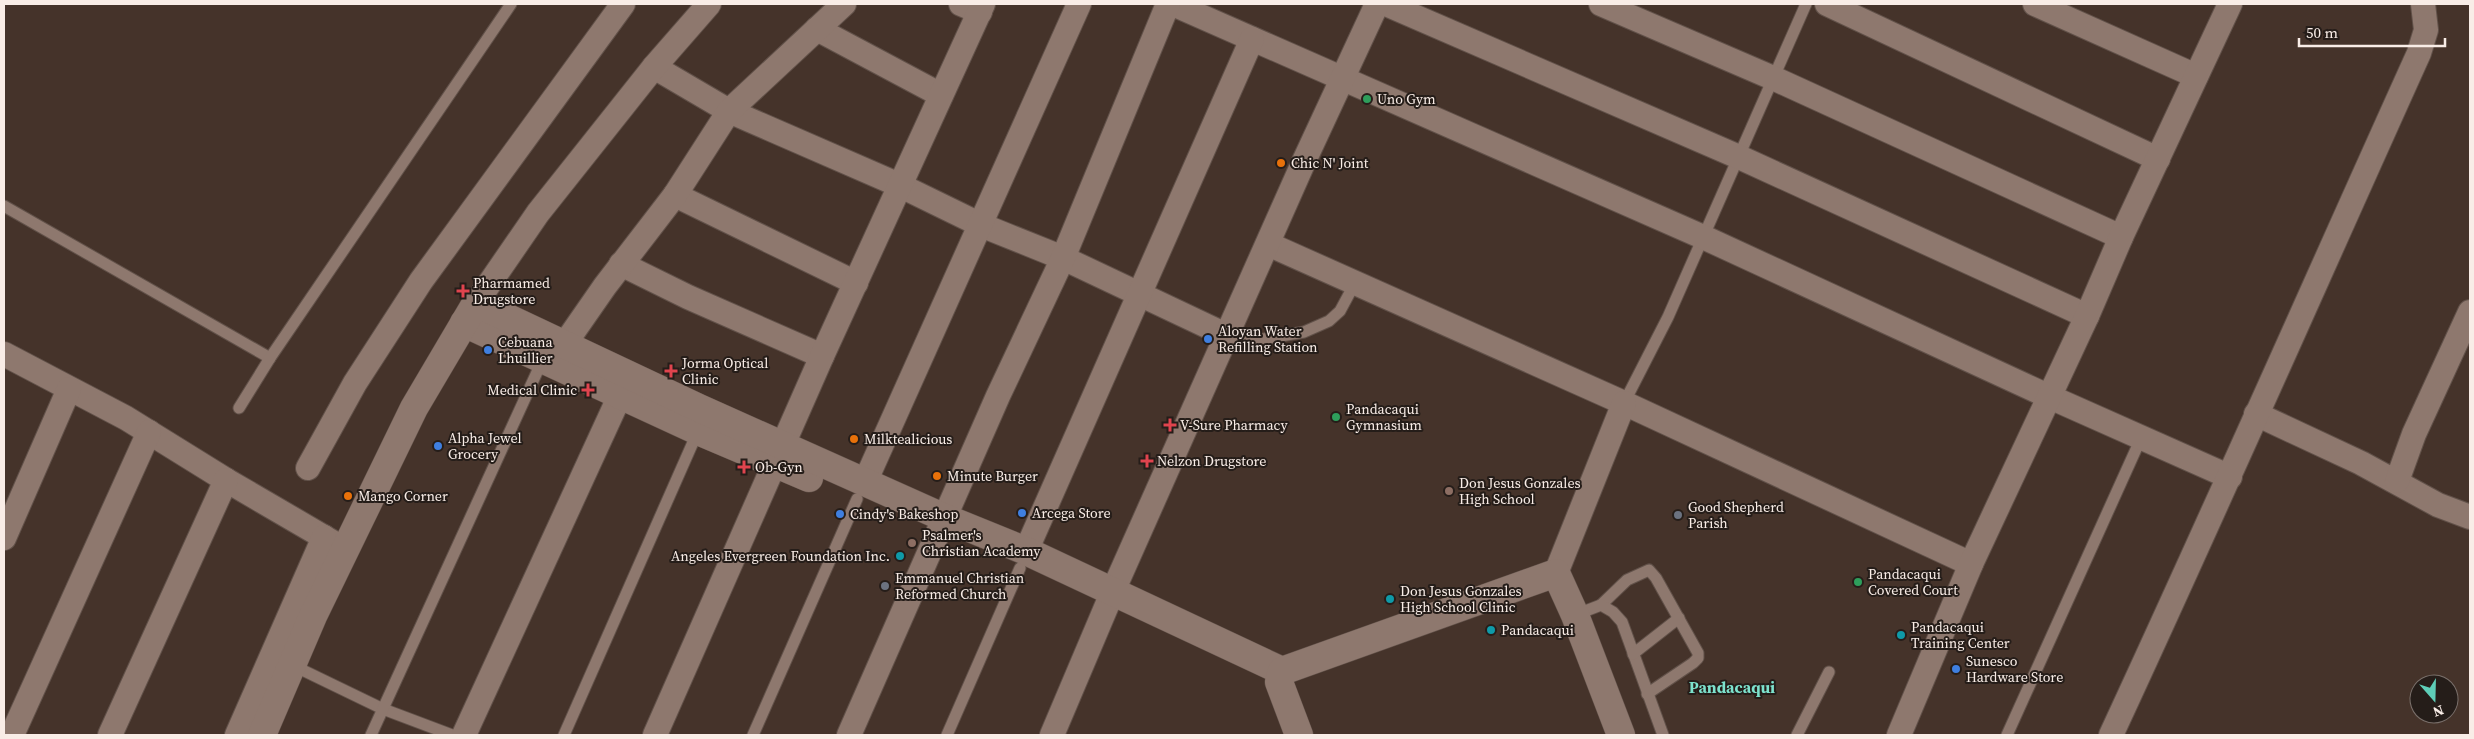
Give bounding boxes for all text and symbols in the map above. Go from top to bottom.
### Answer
scale bar [2299,15,2445,47]
text: 50 m [2306,22,2338,43]
place label: Uno Gym [1377,89,1436,109]
marker: Uno Gym [1361,93,1373,105]
place label: Chic N' Joint [1291,153,1369,173]
marker: Chic N' Joint [1275,157,1287,169]
place label: Pharmamed Drugstore [473,273,550,309]
marker: Pharmamed Drugstore [457,285,469,297]
place label: Aloyan Water Refilling Station [1218,321,1318,357]
place label: Cebuana Lhuillier [498,332,553,368]
marker: Aloyan Water Refilling Station [1202,333,1214,345]
marker: Cebuana Lhuillier [482,344,494,356]
place label: Jorma Optical Clinic [681,353,768,389]
marker: Jorma Optical Clinic [664,364,678,378]
place label: Medical Clinic [487,380,577,400]
marker: Medical Clinic [581,383,595,397]
place label: Pandacaqui Gymnasium [1346,399,1422,435]
marker: Pandacaqui Gymnasium [1330,411,1342,423]
place label: V-Sure Pharmacy [1180,415,1288,435]
marker: V-Sure Pharmacy [1164,419,1176,431]
place label: Alpha Jewel Grocery [448,428,522,464]
place label: Milktealicious [864,429,952,449]
marker: Milktealicious [848,433,860,445]
marker: Alpha Jewel Grocery [432,440,444,452]
place label: Nelzon Drugstore [1157,451,1267,471]
marker: Nelzon Drugstore [1141,455,1153,467]
place label: Ob-Gyn [755,457,803,477]
marker: Ob-Gyn [737,460,751,474]
place label: Minute Burger [947,466,1038,486]
marker: Minute Burger [931,470,943,482]
place label: Don Jesus Gonzales High School [1459,473,1581,509]
marker: Don Jesus Gonzales High School [1443,485,1455,497]
place label: Mango Corner [358,486,448,506]
marker: Mango Corner [342,490,354,502]
place label: Good Shepherd Parish [1688,497,1784,533]
place label: Arcega Store [1032,503,1111,523]
place label: Cindy's Bakeshop [850,504,958,524]
marker: Arcega Store [1016,507,1028,519]
marker: Cindy's Bakeshop [834,508,846,520]
marker: Good Shepherd Parish [1672,509,1684,521]
place label: Psalmer's Christian Academy [922,525,1041,561]
marker: Psalmer's Christian Academy [906,537,918,549]
place label: Angeles Evergreen Foundation Inc. [671,546,890,566]
marker: Angeles Evergreen Foundation Inc. [894,550,906,562]
place label: Pandacaqui Covered Court [1868,564,1958,600]
place label: Emmanuel Christian Reformed Church [895,568,1025,604]
marker: Pandacaqui Covered Court [1852,576,1864,588]
marker: Emmanuel Christian Reformed Church [879,580,891,592]
place label: Don Jesus Gonzales High School Clinic [1400,581,1522,617]
marker: Don Jesus Gonzales High School Clinic [1384,593,1396,605]
place label: Pandacaqui Training Center [1911,617,2010,653]
place label: Pandacaqui [1501,620,1574,640]
marker: Pandacaqui [1485,624,1497,636]
marker: Pandacaqui Training Center [1895,629,1907,641]
place label: Sunesco Hardware Store [1966,651,2063,687]
marker: Sunesco Hardware Store [1950,663,1962,675]
north arrow [2409,674,2459,724]
district label: Pandacaqui [1689,676,1775,698]
text: N [2430,700,2447,722]

